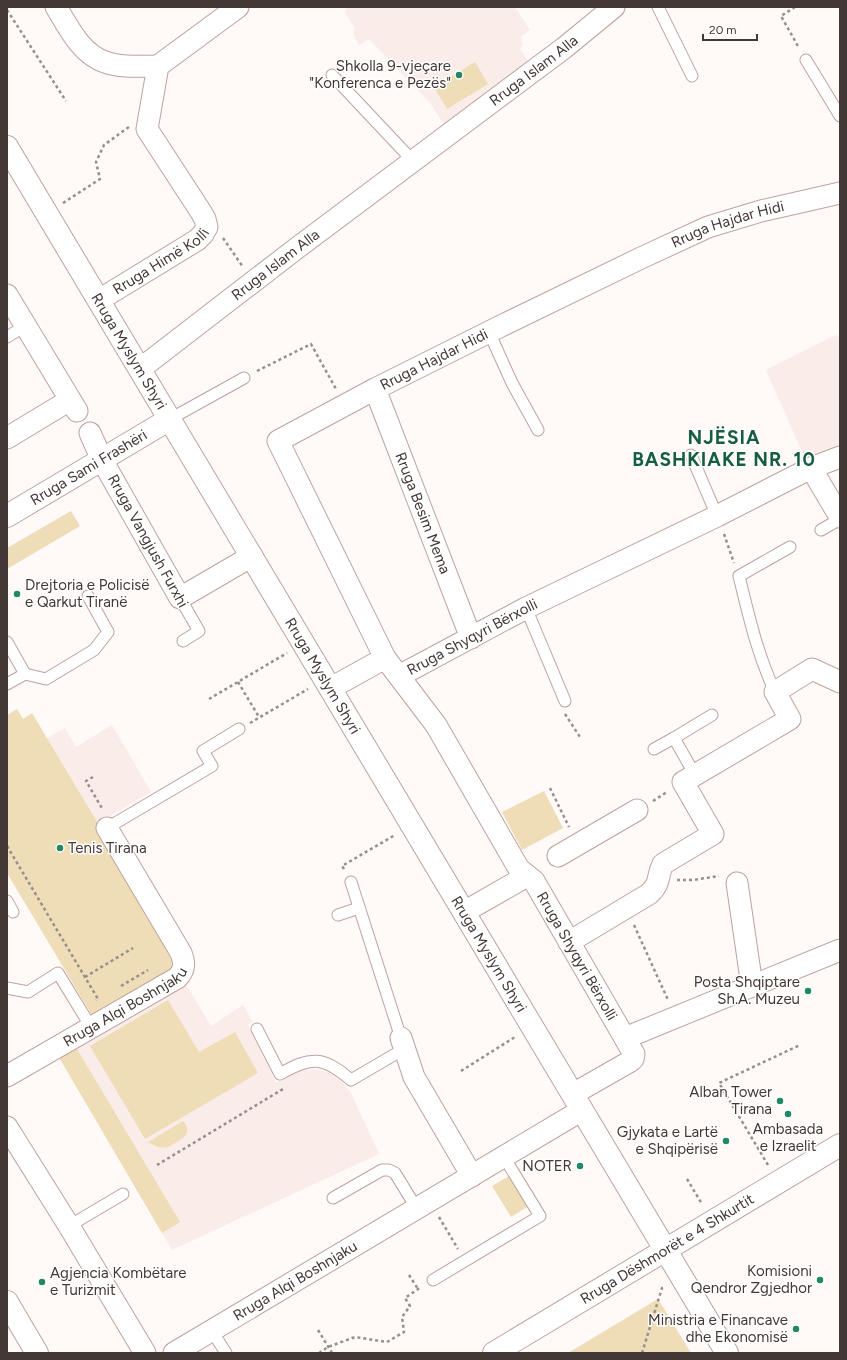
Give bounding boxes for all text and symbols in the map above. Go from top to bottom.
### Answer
scale bar [703,16,757,42]
text: 20 m [709,23,737,37]
street label: Rruga Islam Alla [486,31,581,110]
place label: Shkolla 9-vjeçare "Konferenca e Pezës" [309,57,451,92]
marker: Shkolla 9-vjeçare "Konferenca e Pezës" [454,70,464,80]
street label: Rruga Hajdar Hidi [668,197,786,252]
street label: Rruga Himë Kolli [110,225,213,298]
street label: Rruga Islam Alla [228,225,323,304]
street label: Rruga Myslym Shyri [87,290,171,413]
street label: Rruga Hajdar Hidi [377,325,491,394]
street label: Rruga Sami Frashëri [27,426,150,509]
district label: NJËSIA BASHKIAKE NR. 10 [632,426,816,471]
street label: Rruga Besim Mema [391,450,454,576]
street label: Rruga Vangjush Furxhi [104,471,192,611]
place label: Drejtoria e Policisë e Qarkut Tiranë [25,576,150,611]
marker: Drejtoria e Policisë e Qarkut Tiranë [12,589,22,599]
street label: Rruga Shyqyri Bërxolli [404,595,540,679]
street label: Rruga Myslym Shyri [281,615,364,737]
place label: Tenis Tirana [68,839,147,857]
marker: Tenis Tirana [55,843,65,853]
street label: Rruga Shyqyri Bërxolli [533,889,621,1023]
street label: Rruga Myslym Shyri [447,893,530,1015]
street label: Rruga Alqi Boshnjaku [60,964,191,1051]
place label: Posta Shqiptare Sh.A. Muzeu [694,973,800,1008]
marker: Posta Shqiptare Sh.A. Muzeu [803,986,813,996]
place label: Alban Tower Tirana [689,1083,772,1118]
marker: Alban Tower Tirana [775,1096,785,1106]
marker: Ambasada e Izraelit [783,1109,793,1119]
place label: Ambasada e Izraelit [753,1120,823,1155]
place label: Gjykata e Lartë e Shqipërisë [617,1123,718,1158]
marker: Gjykata e Lartë e Shqipërisë [721,1136,731,1146]
place label: NOTER [522,1157,572,1175]
marker: NOTER [575,1161,585,1171]
street label: Rruga Dëshmorët e 4 Shkurtit [577,1190,757,1308]
street label: Rruga Alqi Boshnjaku [230,1237,360,1325]
place label: Komisioni Qendror Zgjedhor [691,1262,812,1297]
place label: Agjencia Kombëtare e Turizmit [50,1264,186,1299]
marker: Komisioni Qendror Zgjedhor [815,1275,825,1285]
marker: Agjencia Kombëtare e Turizmit [37,1277,47,1287]
place label: Ministria e Financave dhe Ekonomisë [648,1311,788,1346]
marker: Ministria e Financave dhe Ekonomisë [791,1324,801,1334]

